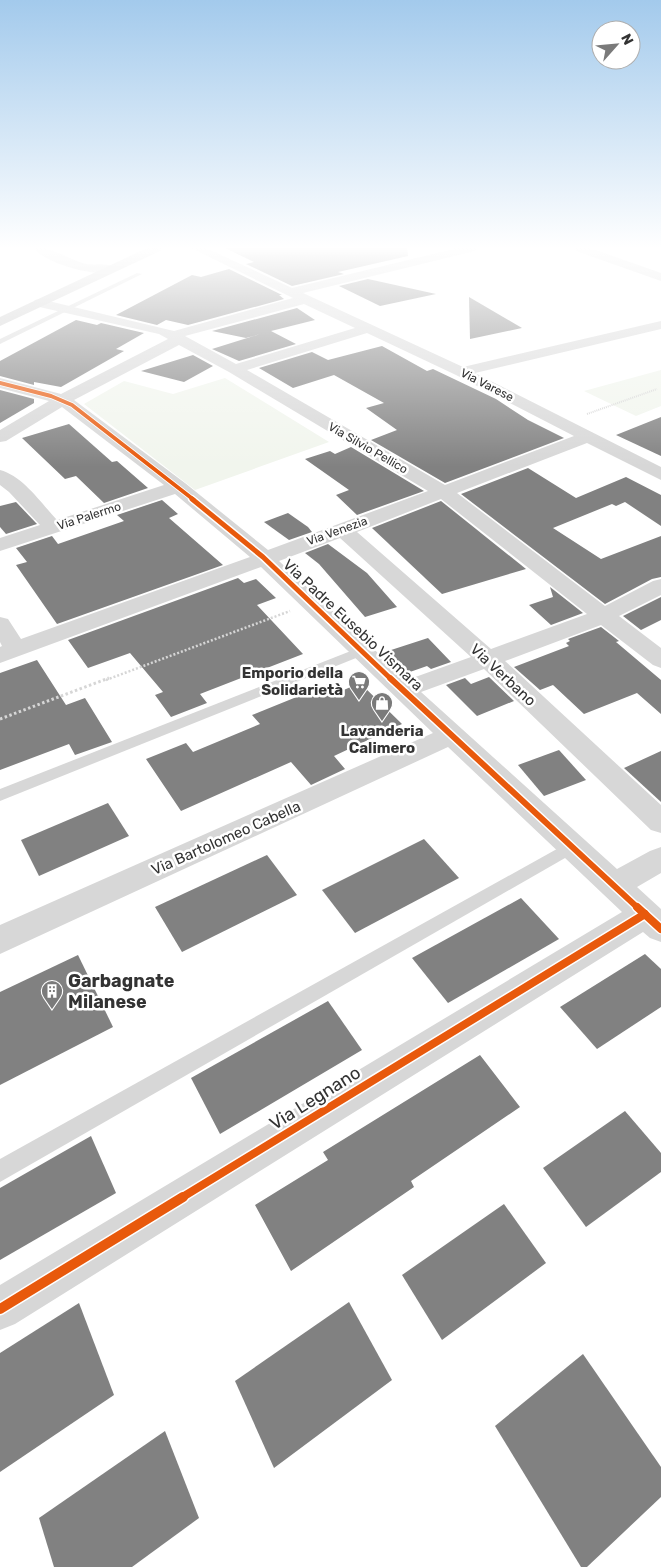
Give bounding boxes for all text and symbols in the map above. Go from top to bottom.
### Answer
north arrow [591,20,641,70]
text: N [617,31,637,48]
street label: Via Varese [458,366,516,404]
street label: Via Silvio Pellico [326,420,410,477]
street label: Via Palermo [55,499,123,533]
street label: Via Venezia [305,514,369,548]
street label: Via Padre Eusebio Vismara [279,555,427,695]
street label: Via Verbano [467,640,539,710]
place label: Emporio della Solidarietà [242,664,343,699]
supermarket icon: Emporio della Solidarietà [347,670,371,701]
shop icon: Lavanderia Calimero [370,691,394,722]
place label: Lavanderia Calimero [341,722,424,757]
street label: Via Bartolomeo Cabella [149,797,303,879]
place label: Garbagnate Milanese [68,970,175,1013]
building icon: Garbagnate Milanese [40,979,64,1010]
street label: Via Legnano [265,1061,365,1135]

